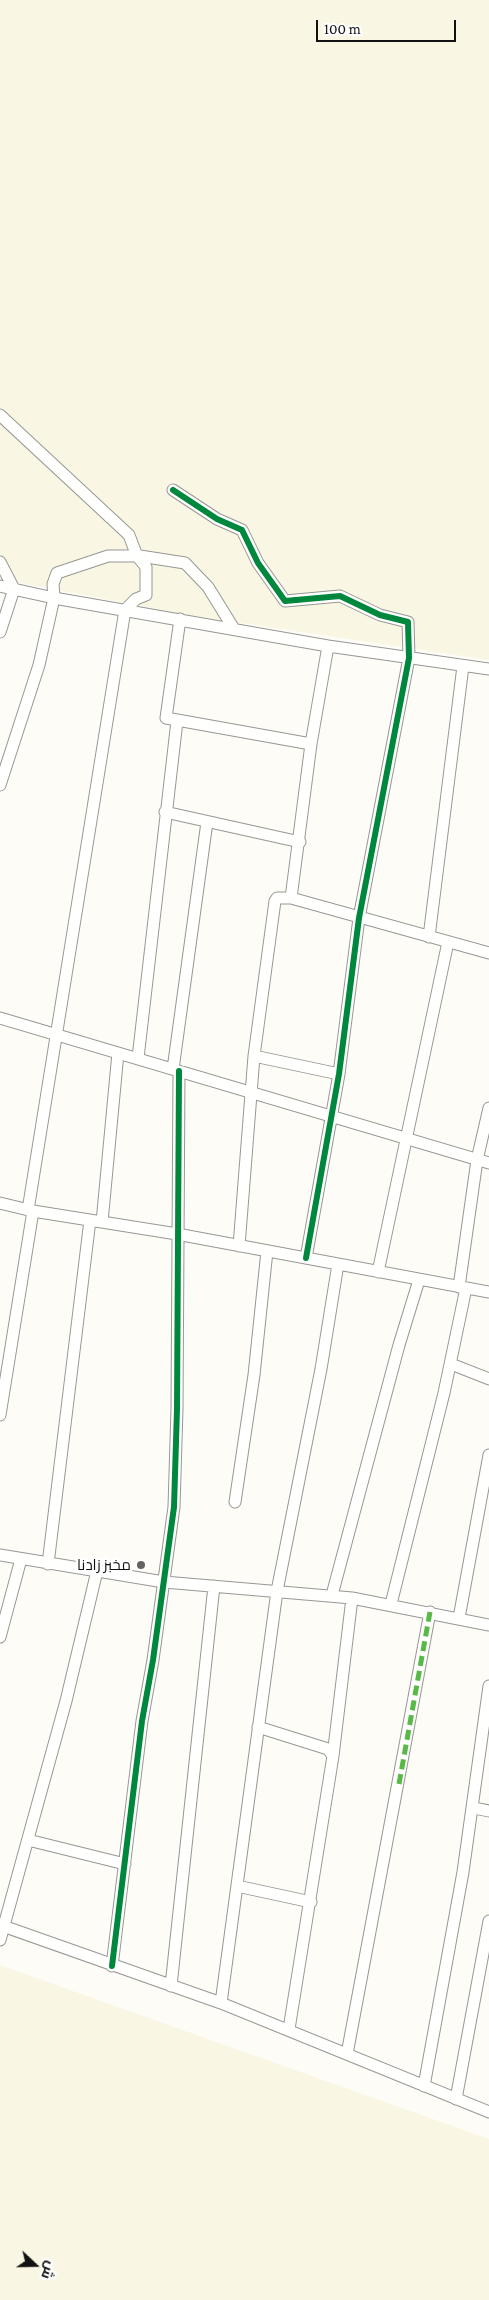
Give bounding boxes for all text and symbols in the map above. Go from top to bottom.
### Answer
scale bar [319,10,459,42]
text: 100 m [324,21,361,37]
place label: مخبز زادنا [77,1556,131,1574]
marker: مخبز زادنا [135,1559,147,1571]
north arrow [10,2240,60,2290]
text: ش [38,2259,60,2282]

